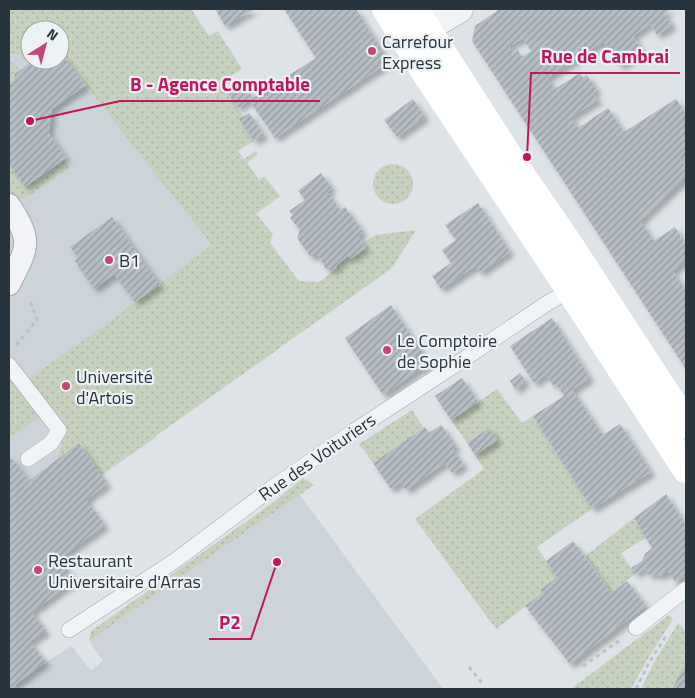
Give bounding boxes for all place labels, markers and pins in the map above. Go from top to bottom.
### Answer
place label: Carrefour Express [382,28,453,76]
callout: Rue de Cambrai [531,39,680,73]
marker: Carrefour Express [366,45,378,57]
callout: B - Agence Comptable [120,67,320,101]
place label: B1 [119,247,140,274]
marker: B1 [103,254,115,266]
place label: Le Comptoire de Sophie [397,327,497,375]
marker: Le Comptoire de Sophie [381,344,393,356]
place label: Université d'Artois [76,363,153,411]
marker: Université d'Artois [60,380,72,392]
place label: Restaurant Universitaire d'Arras [48,547,201,595]
marker: Restaurant Universitaire d'Arras [32,564,44,576]
callout: P2 [209,605,251,639]

